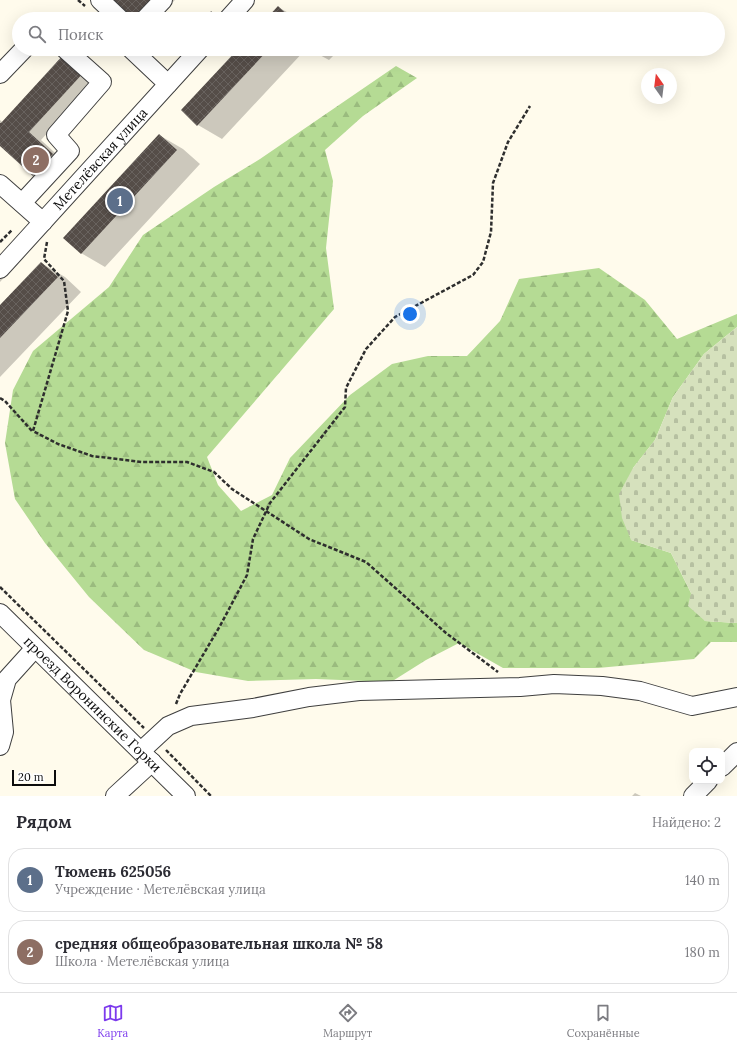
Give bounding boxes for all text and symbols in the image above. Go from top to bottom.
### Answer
search box [12,12,725,56]
icon: search [26,23,48,45]
text: Поиск [58,25,103,44]
north arrow [641,68,677,104]
street label: Метелёвская улица [49,104,151,214]
pin: 2 [23,145,49,175]
pin: 1 [107,186,133,216]
your location [400,304,420,324]
street label: проезд Воронинские Горки [20,632,166,776]
map controls [689,748,725,784]
button: locate [689,748,725,784]
scale bar [12,768,56,787]
text: 20 m [18,770,43,784]
text: Рядом [16,811,72,833]
text: Найдено: 2 [652,814,721,831]
text: Тюмень 625056 [55,862,171,881]
text: 1 [27,872,33,889]
text: 140 m [685,872,720,889]
text: Учреждение · Метелёвская улица [55,881,266,898]
text: средняя общеобразовательная школа № 58 [55,934,383,953]
text: 2 [27,944,33,961]
text: 180 m [685,944,720,961]
text: Школа · Метелёвская улица [55,953,229,970]
tab: Карта [97,1002,128,1040]
tab: Маршрут [323,1002,372,1040]
tab: Сохранённые [567,1002,640,1040]

